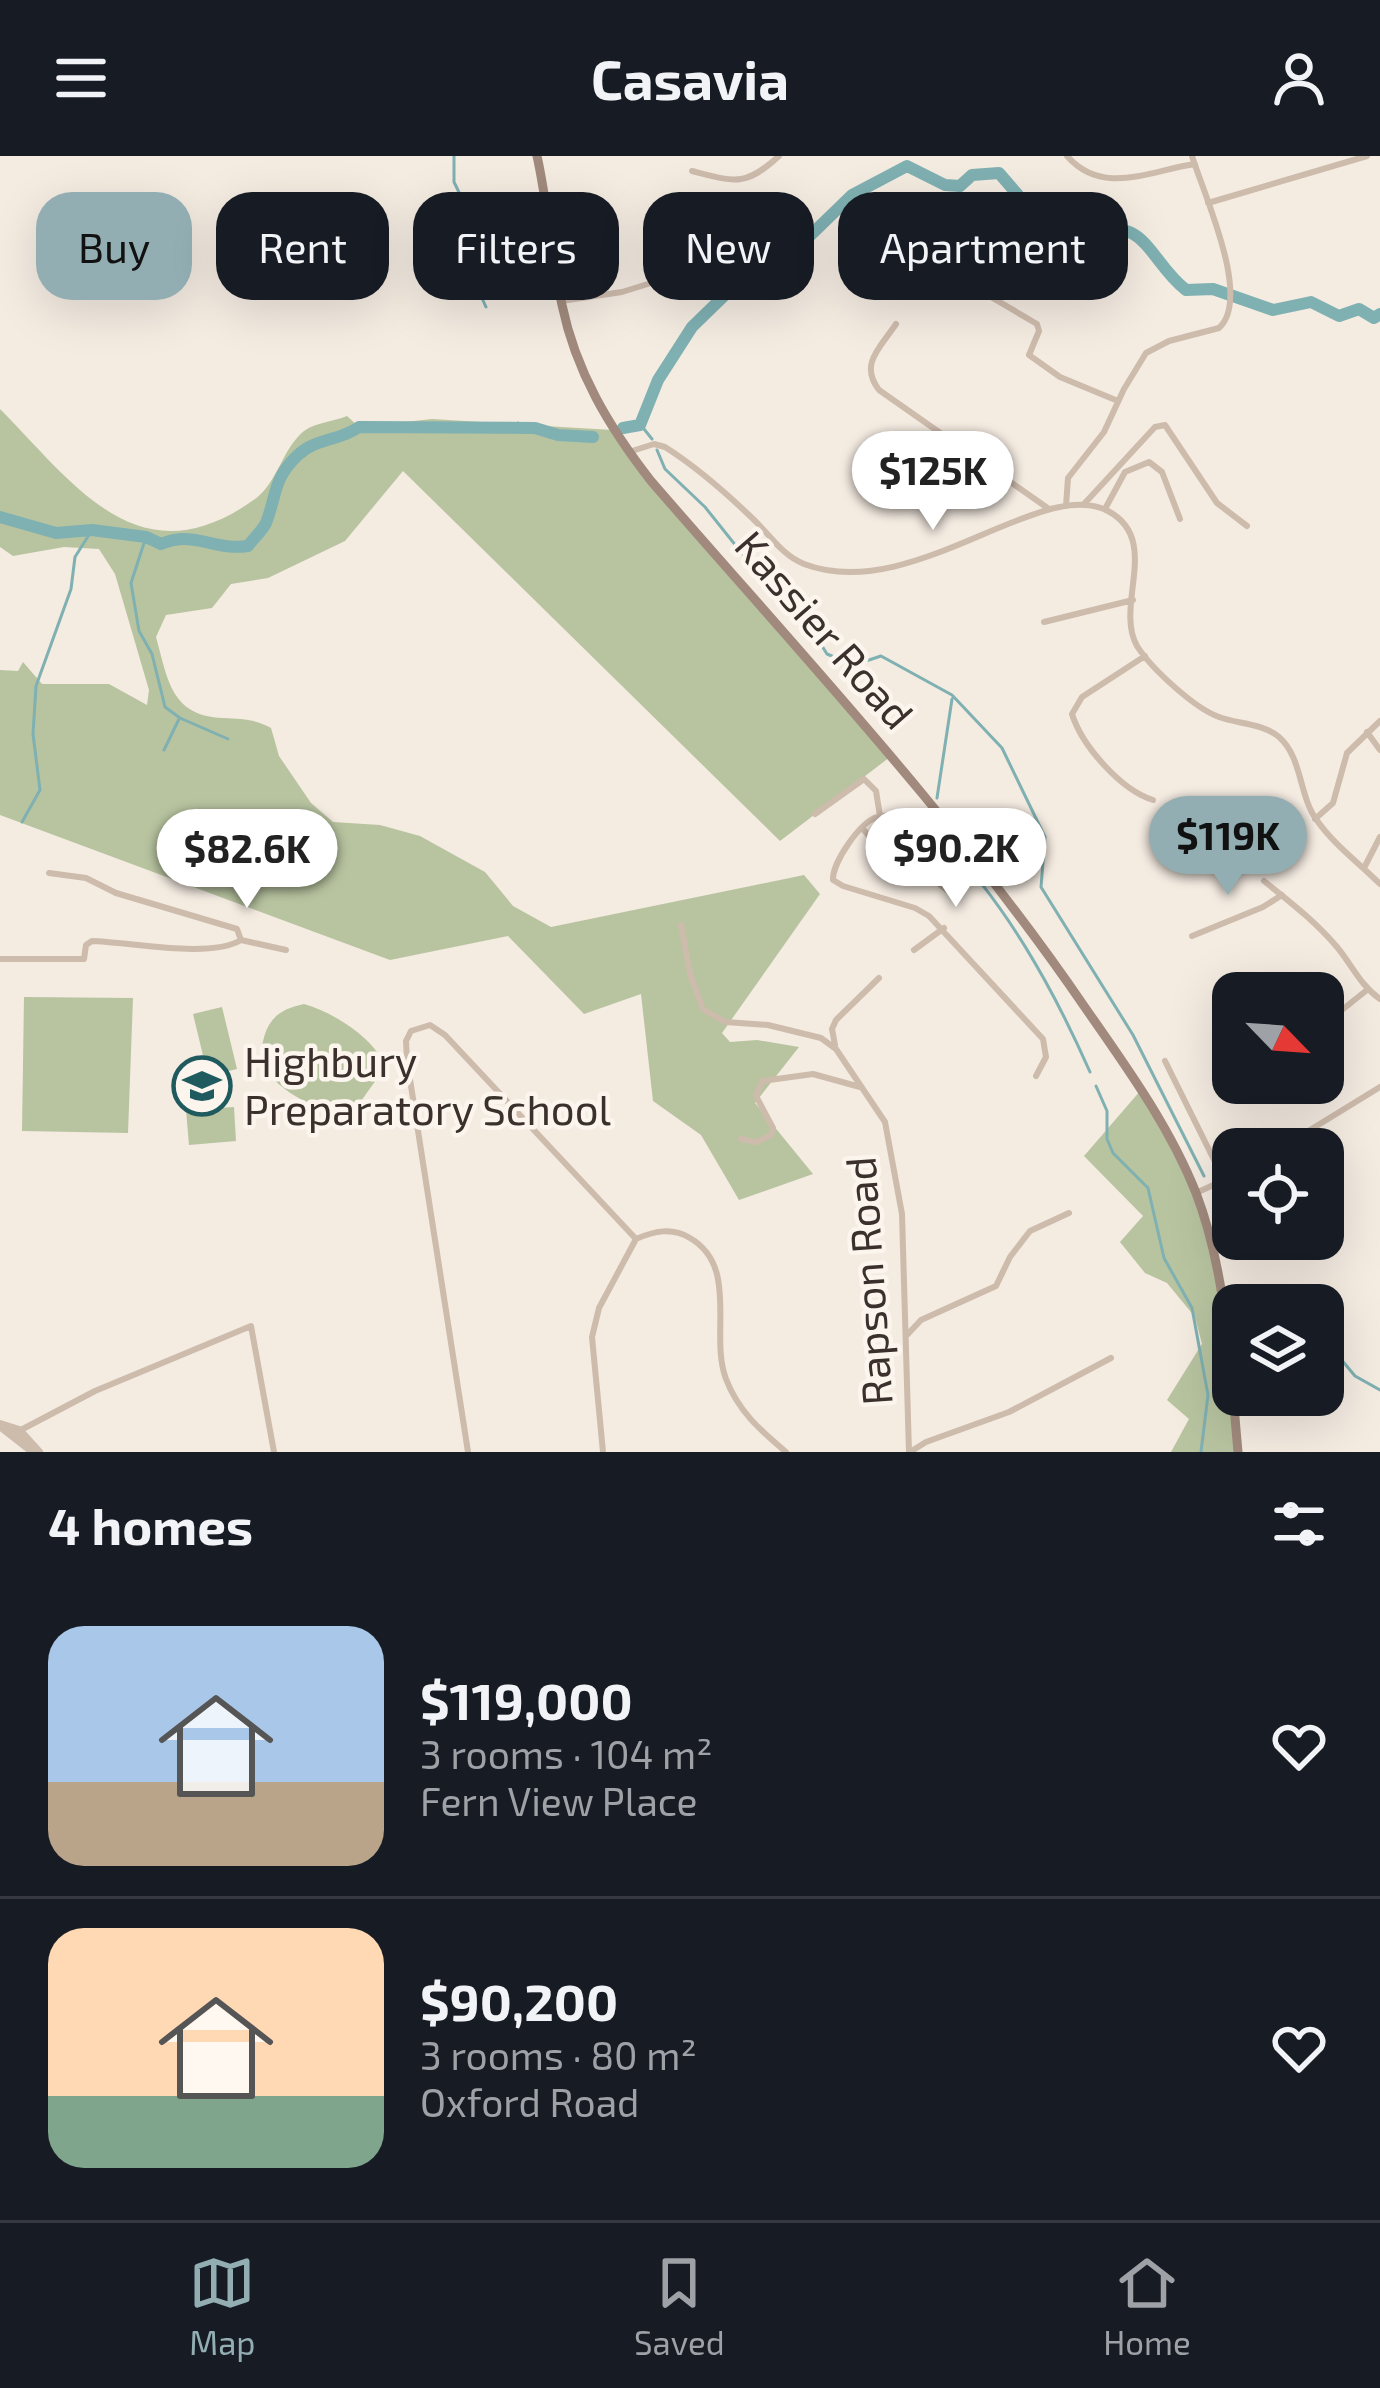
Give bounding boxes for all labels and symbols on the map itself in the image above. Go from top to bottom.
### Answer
pin: $125K [849,431,1017,533]
street label: Kassier Road [726,520,925,738]
pin: $119K [1144,796,1312,898]
pin: $90.2K [858,808,1054,910]
pin: $82.6K [149,809,345,911]
north arrow [1212,972,1344,1104]
place label: Highbury Preparatory School [244,1035,612,1133]
school or university icon: Highbury Preparatory School [171,1055,233,1117]
street label: Rapson Road [833,1155,901,1407]

